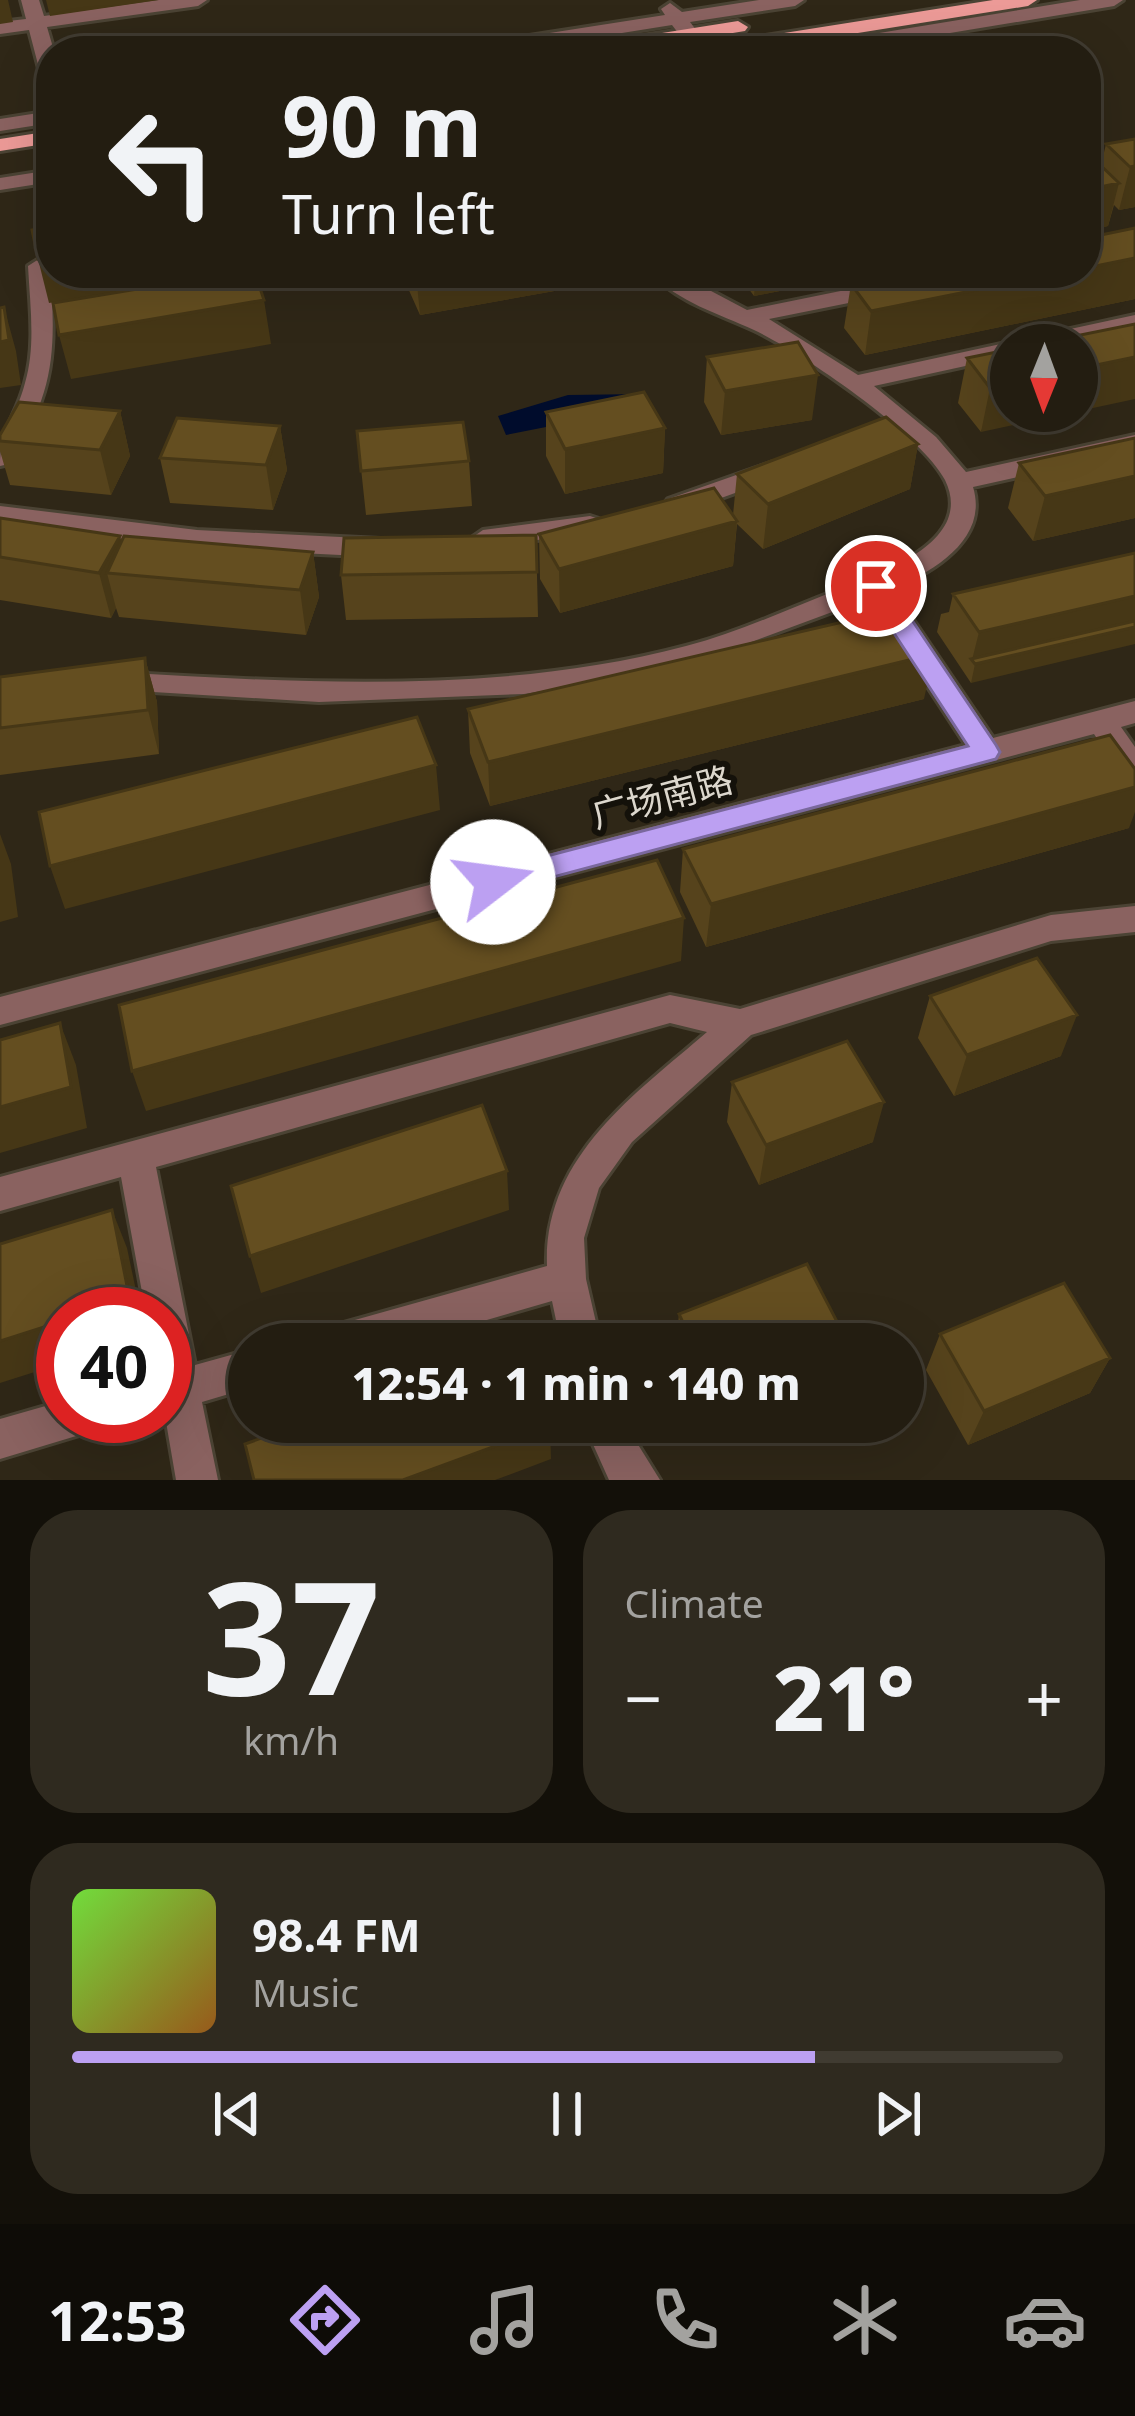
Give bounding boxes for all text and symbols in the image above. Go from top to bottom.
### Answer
text: 90 m [282,67,482,182]
icon: left [84,84,240,240]
text: Turn left [282,176,495,250]
north arrow [990,324,1098,432]
map controls [990,324,1098,432]
pin [825,535,927,637]
icon: arrive [843,553,909,619]
street label: 广场南路 [586,754,738,839]
position arrow [430,819,556,945]
speed limit sign: 40 [36,1287,192,1443]
text: 12:54 · 1 min · 140 m [351,1352,801,1413]
text: 37 [202,1528,380,1741]
text: Climate [625,1576,764,1629]
text: 21° [773,1635,915,1757]
text: − [625,1652,662,1742]
text: + [1025,1652,1063,1742]
text: km/h [243,1713,339,1766]
text: 98.4 FM [252,1904,421,1965]
text: Music [252,1965,359,2018]
icon: previous [204,2081,270,2147]
icon: pause [534,2081,600,2147]
icon: next [865,2081,931,2147]
icon: directions [283,2278,367,2362]
icon: music [463,2278,547,2362]
icon: phone [643,2278,727,2362]
icon: climate [823,2278,907,2362]
icon: car [1003,2278,1087,2362]
text: 12:53 [48,2283,187,2357]

